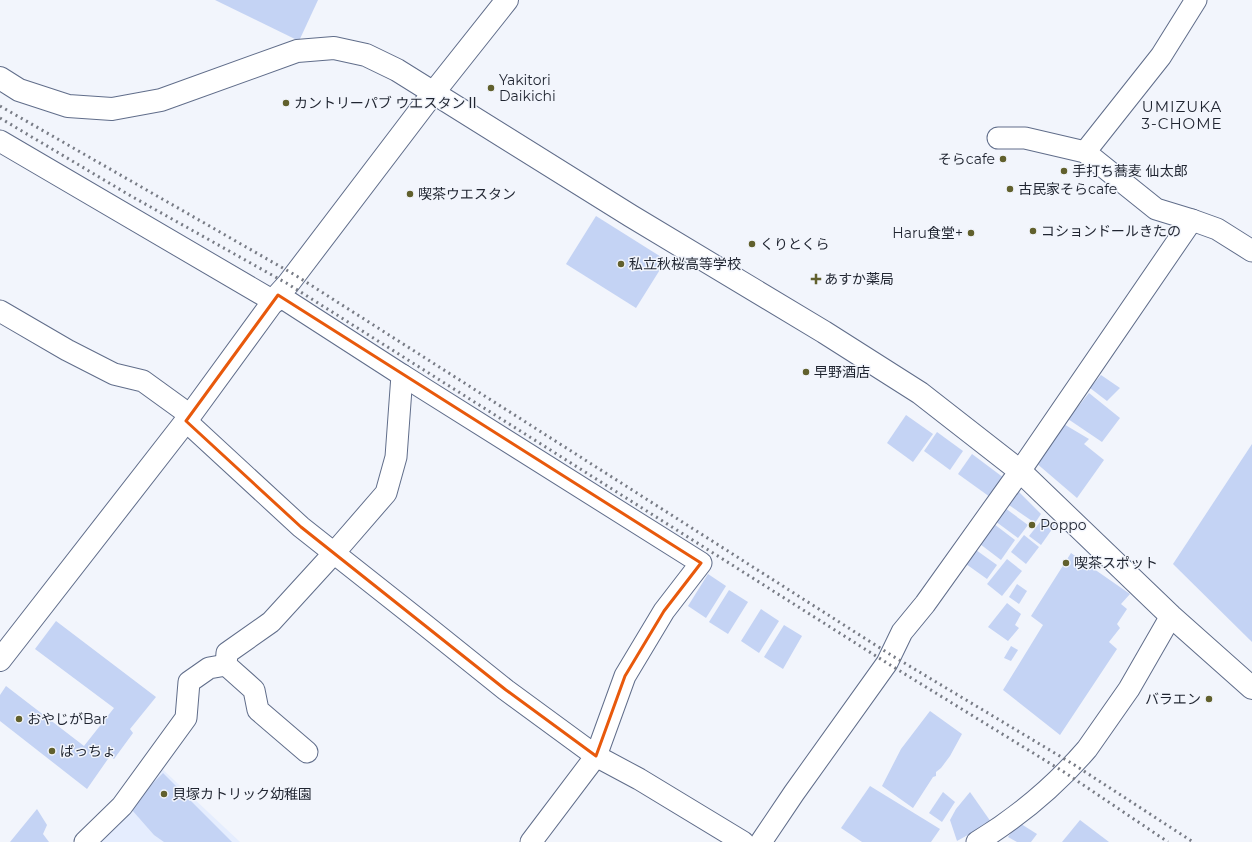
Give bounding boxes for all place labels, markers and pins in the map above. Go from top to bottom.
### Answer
place label: Yakitori Daikichi [499,71,556,105]
marker: Yakitori Daikichi [486,83,496,93]
place label: カントリーパブ ウエスタンⅡ [294,94,480,112]
marker: カントリーパブ ウエスタンⅡ [281,98,291,108]
place label: そらcafe [938,150,995,168]
marker: そらcafe [998,154,1008,164]
place label: 手打ち蕎麦 仙太郎 [1072,162,1188,180]
marker: 手打ち蕎麦 仙太郎 [1059,166,1069,176]
place label: 古民家そらcafe [1018,180,1117,198]
marker: 古民家そらcafe [1005,184,1015,194]
place label: 喫茶ウエスタン [418,185,516,203]
marker: 喫茶ウエスタン [405,189,415,199]
place label: コションドールきたの [1041,222,1181,240]
place label: Haru食堂+ [892,224,963,242]
marker: コションドールきたの [1028,226,1038,236]
marker: Haru食堂+ [966,228,976,238]
place label: くりとくら [760,235,830,253]
marker: くりとくら [747,239,757,249]
place label: 私立秋桜高等学校 [629,255,741,273]
marker: 私立秋桜高等学校 [616,259,626,269]
place label: あすか薬局 [824,270,894,288]
marker: あすか薬局 [811,274,821,284]
place label: 早野酒店 [814,363,870,381]
marker: 早野酒店 [801,367,811,377]
place label: Poppo [1040,516,1087,534]
marker: Poppo [1027,520,1037,530]
place label: 喫茶スポット [1074,554,1158,572]
marker: 喫茶スポット [1061,558,1071,568]
place label: バラエン [1145,690,1201,708]
marker: バラエン [1204,694,1214,704]
place label: おやじがBar [27,710,108,728]
marker: おやじがBar [14,714,24,724]
place label: ばっちょ [60,742,116,760]
marker: ばっちょ [47,746,57,756]
place label: 貝塚カトリック幼稚園 [172,785,312,803]
marker: 貝塚カトリック幼稚園 [159,789,169,799]

